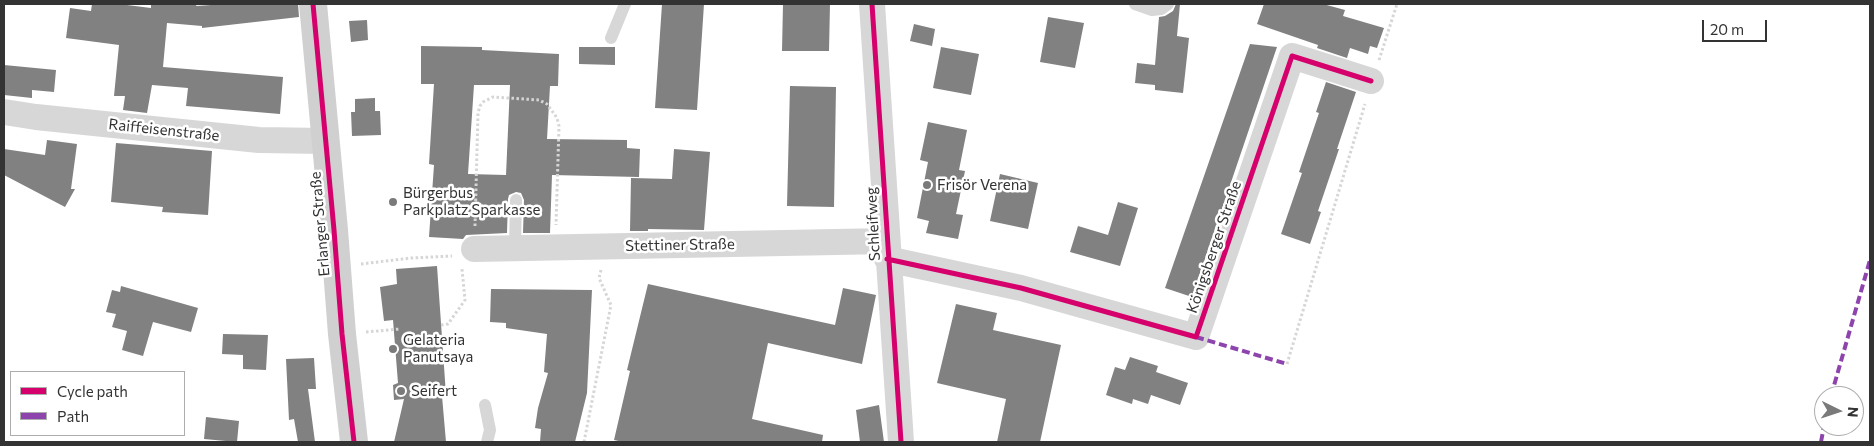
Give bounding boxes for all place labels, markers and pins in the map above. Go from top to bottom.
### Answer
place label: Frisör Verena [937,176,1027,194]
marker: Frisör Verena [921,179,933,191]
place label: Bürgerbus Parkplatz Sparkasse [403,184,540,219]
marker: Bürgerbus Parkplatz Sparkasse [387,196,399,208]
place label: Gelateria Panutsaya [403,331,473,366]
marker: Gelateria Panutsaya [387,343,399,355]
place label: Seifert [411,382,457,400]
marker: Seifert [395,385,407,397]

